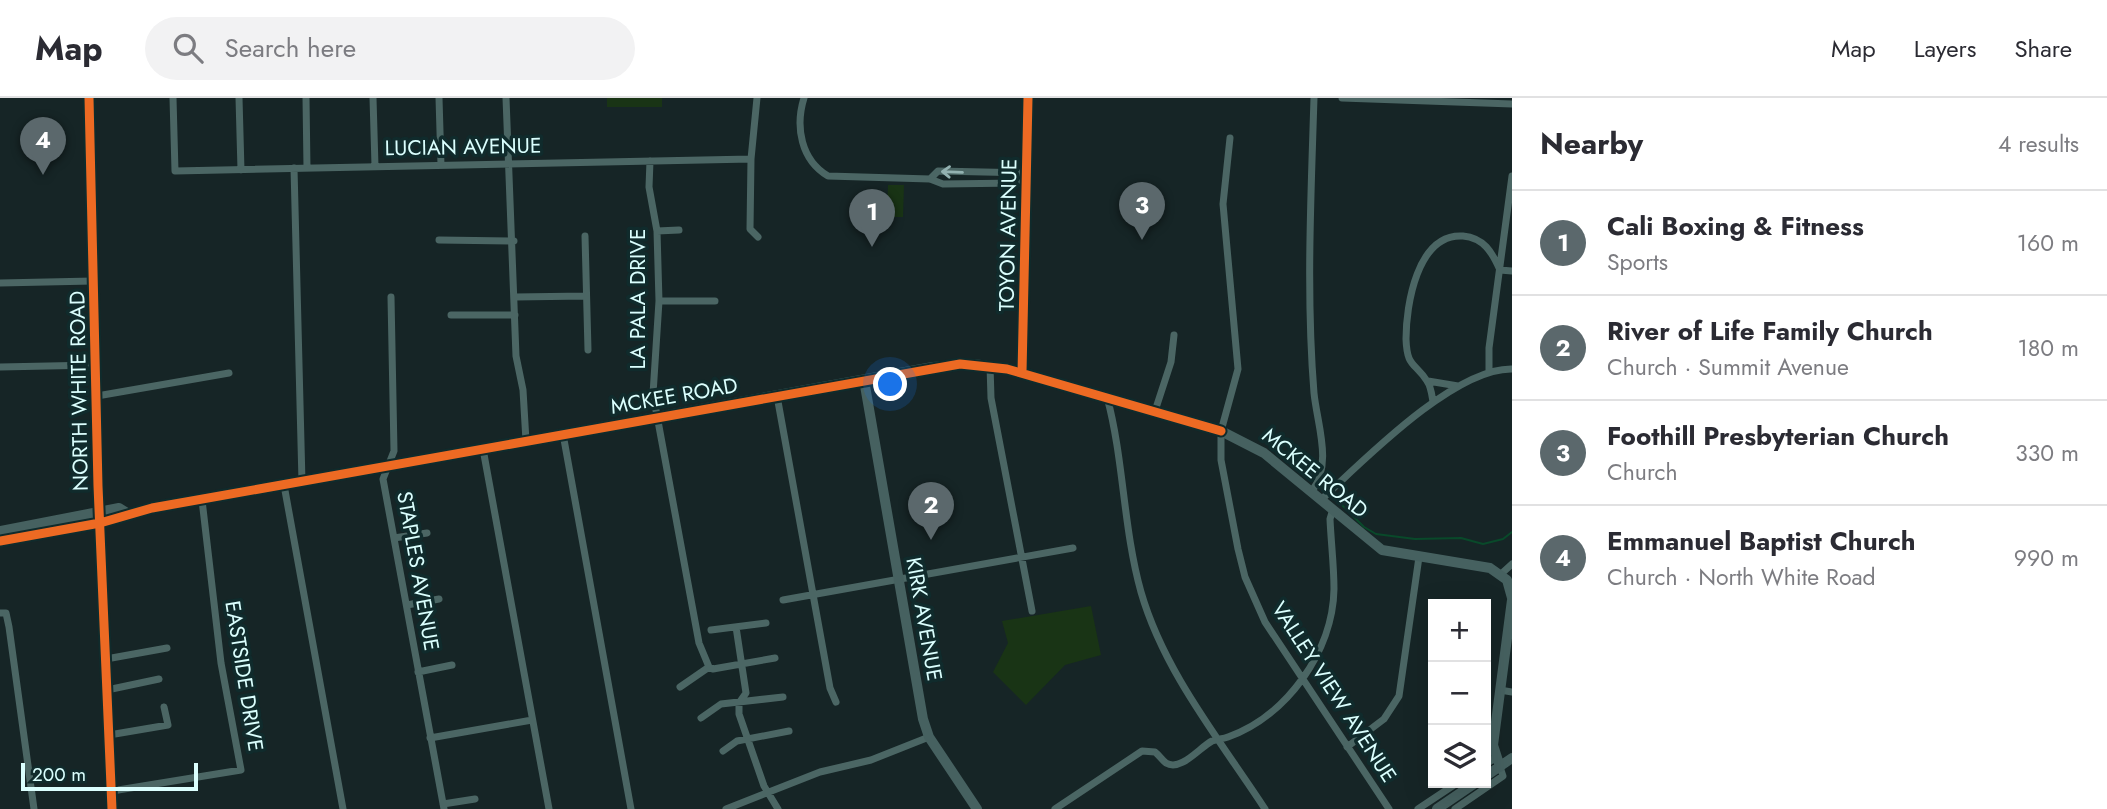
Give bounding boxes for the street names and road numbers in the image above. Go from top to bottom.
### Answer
street label: LUCIAN AVENUE [384,131,542,163]
street label: TOYON AVENUE [992,158,1024,312]
street label: LA PALA DRIVE [623,229,653,369]
street label: NORTH WHITE ROAD [62,291,96,491]
street label: MCKEE ROAD [608,370,740,422]
street label: MCKEE ROAD [1256,421,1374,525]
street label: STAPLES AVENUE [389,489,447,653]
street label: KIRK AVENUE [898,555,950,683]
street label: VALLEY VIEW AVENUE [1264,596,1404,788]
street label: EASTSIDE DRIVE [217,599,271,753]

